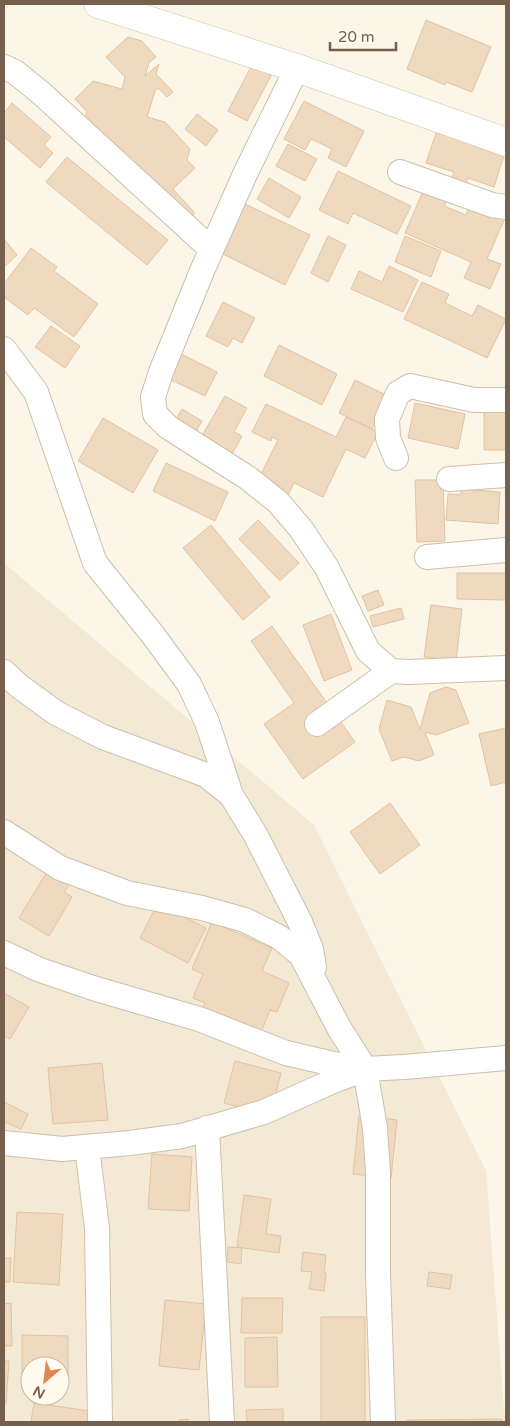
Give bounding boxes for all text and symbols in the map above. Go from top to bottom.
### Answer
scale bar [330,20,396,52]
text: 20 m [338,28,375,46]
north arrow [20,1356,70,1406]
text: N [30,1382,48,1402]

